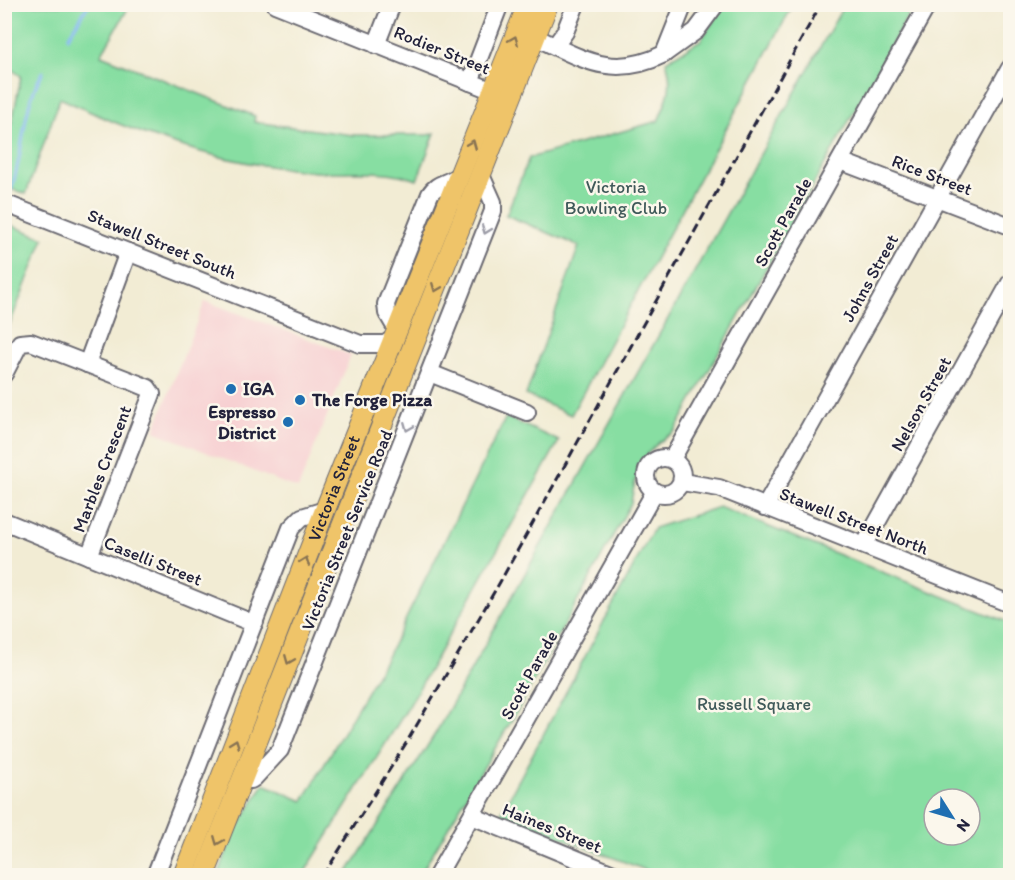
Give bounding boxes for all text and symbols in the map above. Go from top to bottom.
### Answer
street label: Rodier Street [391,21,494,79]
one-way arrow [506,36,519,46]
one-way arrow [465,140,477,151]
street label: Rice Street [889,150,976,201]
street label: Scott Parade [750,174,816,270]
park label: Victoria Bowling Club [565,176,667,219]
street label: Stawell Street South [84,204,240,284]
one-way arrow [480,224,493,234]
street label: Johns Street [837,230,903,326]
one-way arrow [431,282,443,293]
street label: Nelson Street [886,353,956,455]
place label: IGA [243,378,274,400]
marker: IGA [224,382,238,396]
place label: The Forge Pizza [311,389,432,411]
marker: The Forge Pizza [293,393,307,407]
place label: Espresso District [208,401,276,444]
street label: Marbles Crescent [68,402,136,536]
marker: Espresso District [281,415,295,429]
one-way arrow [403,421,415,432]
street label: Victoria Street Service Road [297,426,398,634]
street label: Victoria Street [303,432,365,545]
street label: Stawell Street North [776,482,932,560]
street label: Caselli Street [101,531,205,591]
one-way arrow [298,556,310,567]
street label: Scott Parade [496,627,562,723]
one-way arrow [284,654,297,665]
park label: Russell Square [697,693,811,715]
one-way arrow [227,738,240,749]
north arrow [922,787,982,847]
street label: Haines Street [499,798,605,858]
text: N [953,816,974,836]
one-way arrow [213,835,225,846]

